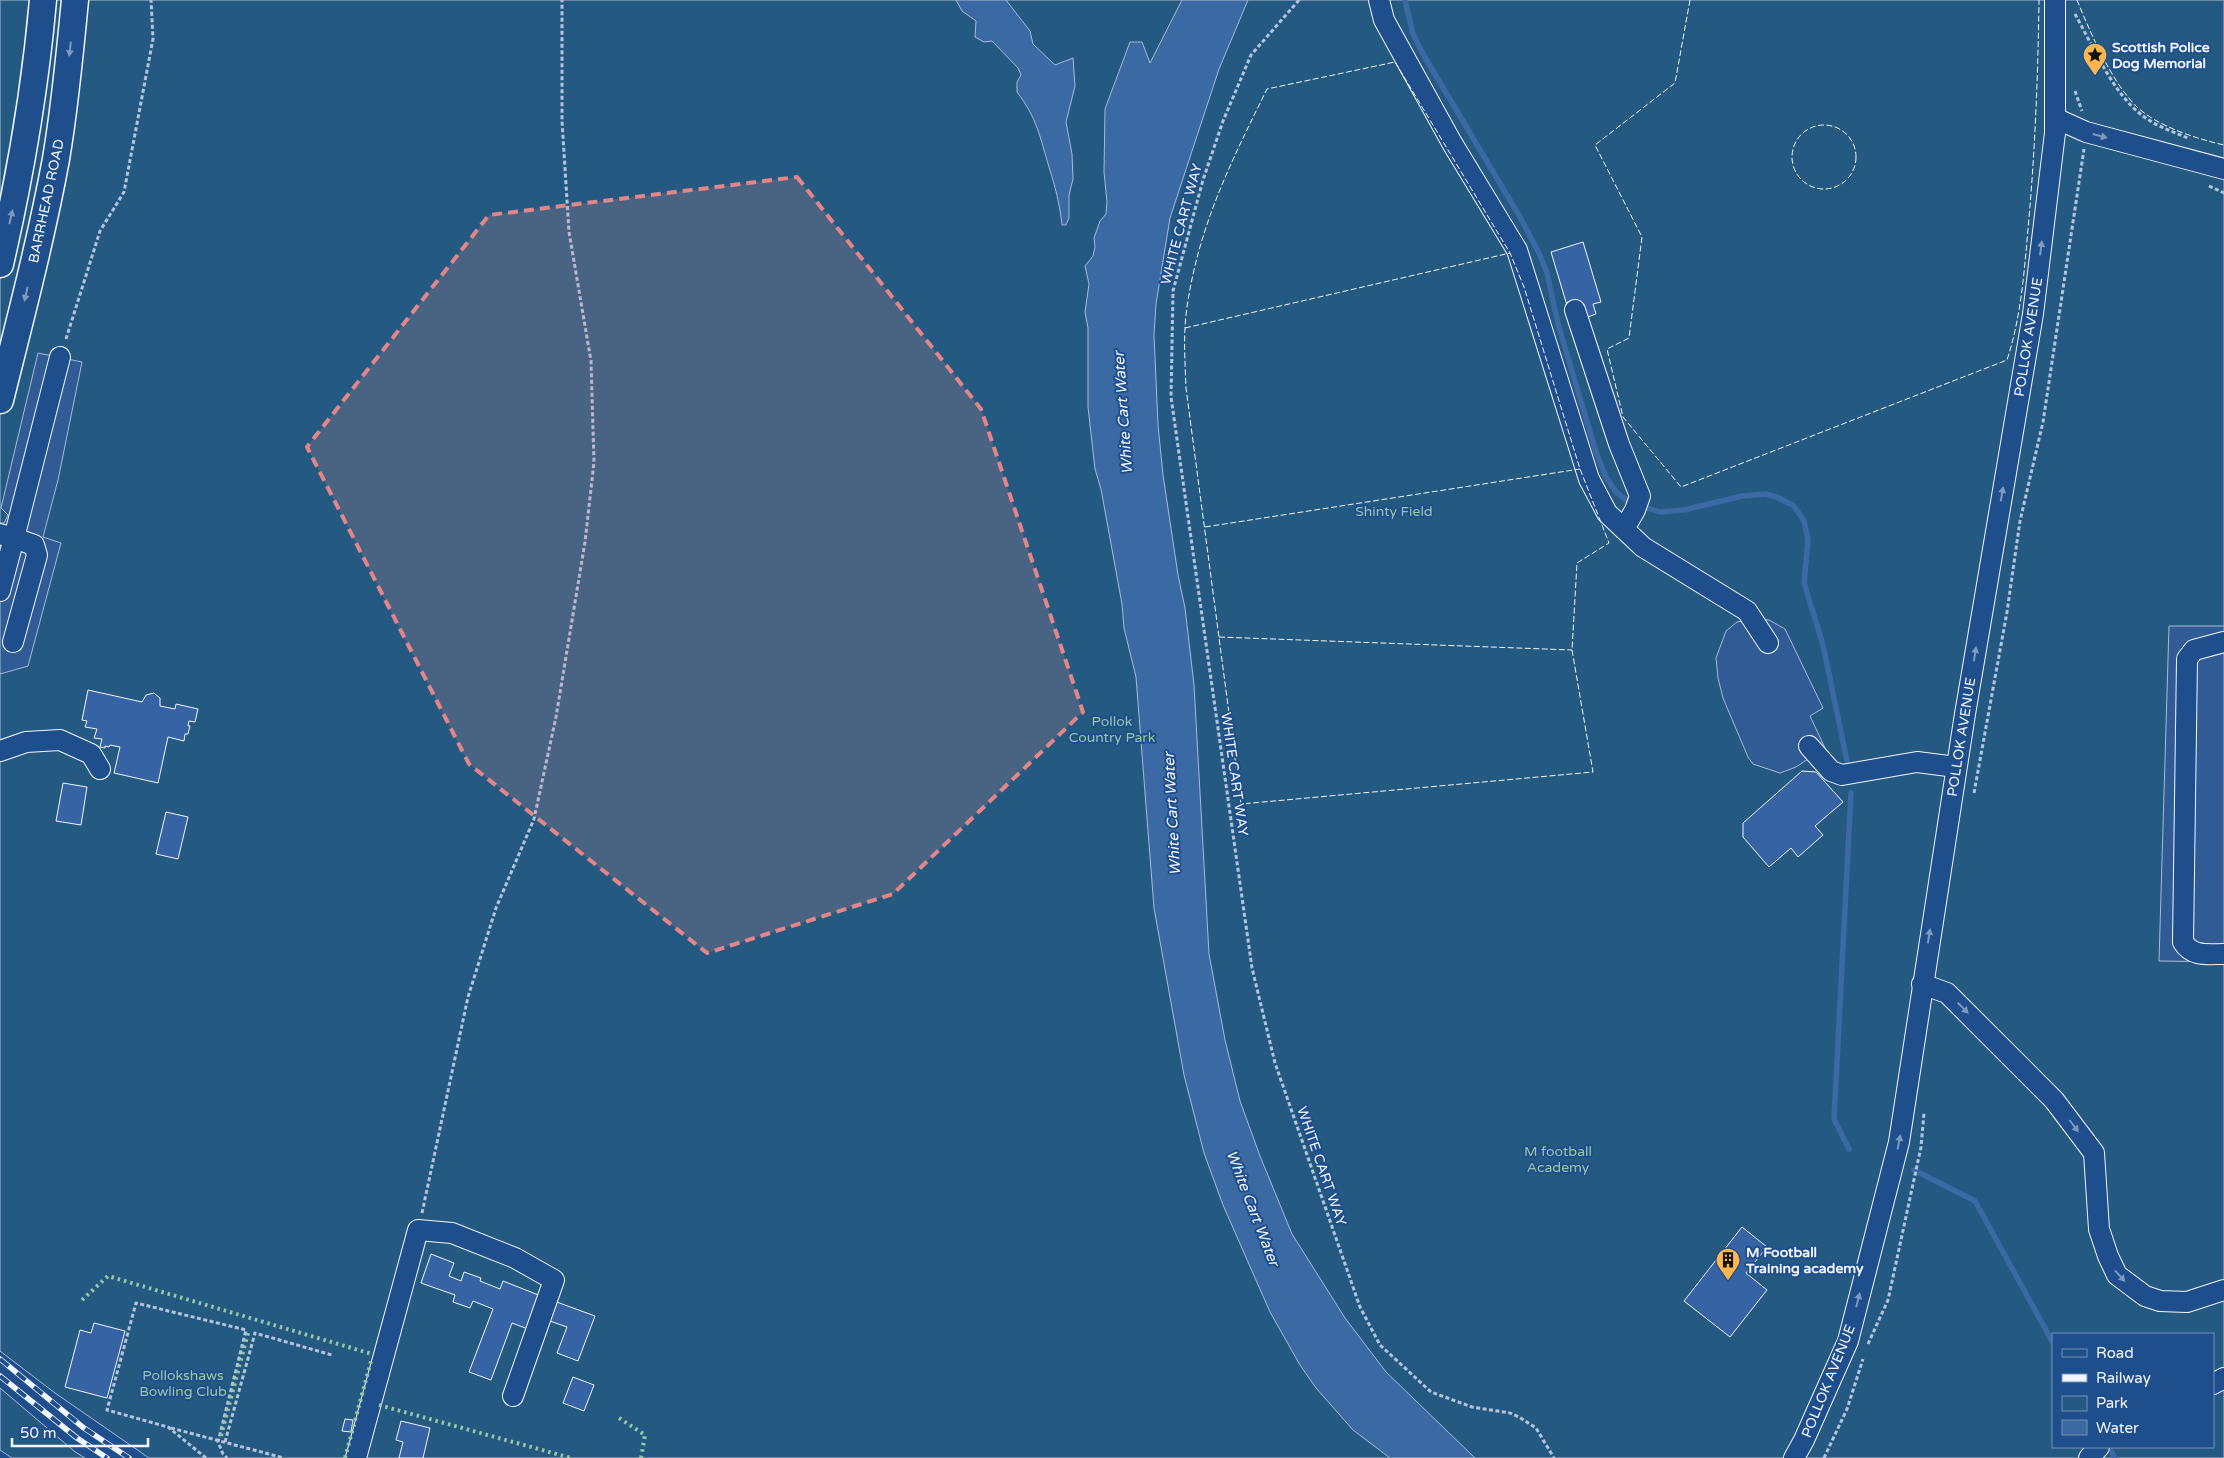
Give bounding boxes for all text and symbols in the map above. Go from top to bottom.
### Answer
place label: Scottish Police Dog Memorial [2112,39,2210,72]
one-way arrow [66,41,74,57]
place icon: Scottish Police Dog Memorial [2082,42,2108,76]
one-way arrow [2093,132,2108,140]
street label: BARRHEAD ROAD [25,138,68,265]
street label: WHITE CART WAY [1157,162,1206,287]
one-way arrow [7,208,15,224]
one-way arrow [2038,239,2046,255]
street label: POLLOK AVENUE [2011,276,2046,398]
one-way arrow [22,287,30,302]
water label: White Cart Water [1110,349,1136,475]
one-way arrow [1999,486,2007,502]
park label: Shinty Field [1355,503,1433,520]
one-way arrow [1971,646,1979,662]
street label: POLLOK AVENUE [1944,676,1979,798]
street label: WHITE CART WAY [1217,711,1252,837]
park label: Pollok Country Park [1069,713,1156,746]
water label: White Cart Water [1160,750,1184,876]
one-way arrow [1926,928,1934,944]
one-way arrow [1957,1002,1969,1014]
street label: WHITE CART WAY [1293,1104,1350,1228]
one-way arrow [2069,1119,2079,1133]
one-way arrow [1895,1134,1903,1150]
park label: M football Academy [1524,1143,1592,1176]
water label: White Cart Water [1223,1147,1284,1271]
place label: M Football Training academy [1745,1244,1864,1277]
building icon: M Football Training academy [1715,1247,1741,1281]
one-way arrow [2115,1270,2126,1283]
one-way arrow [1855,1292,1863,1307]
street label: POLLOK AVENUE [1798,1322,1859,1440]
legend [2052,1333,2214,1448]
text: Road [2096,1344,2134,1362]
park label: Pollokshaws Bowling Club [139,1367,227,1400]
text: Railway [2096,1369,2151,1387]
text: Park [2096,1394,2128,1412]
scale bar [12,1416,149,1448]
text: Water [2096,1419,2139,1437]
text: 50 m [20,1424,57,1442]

